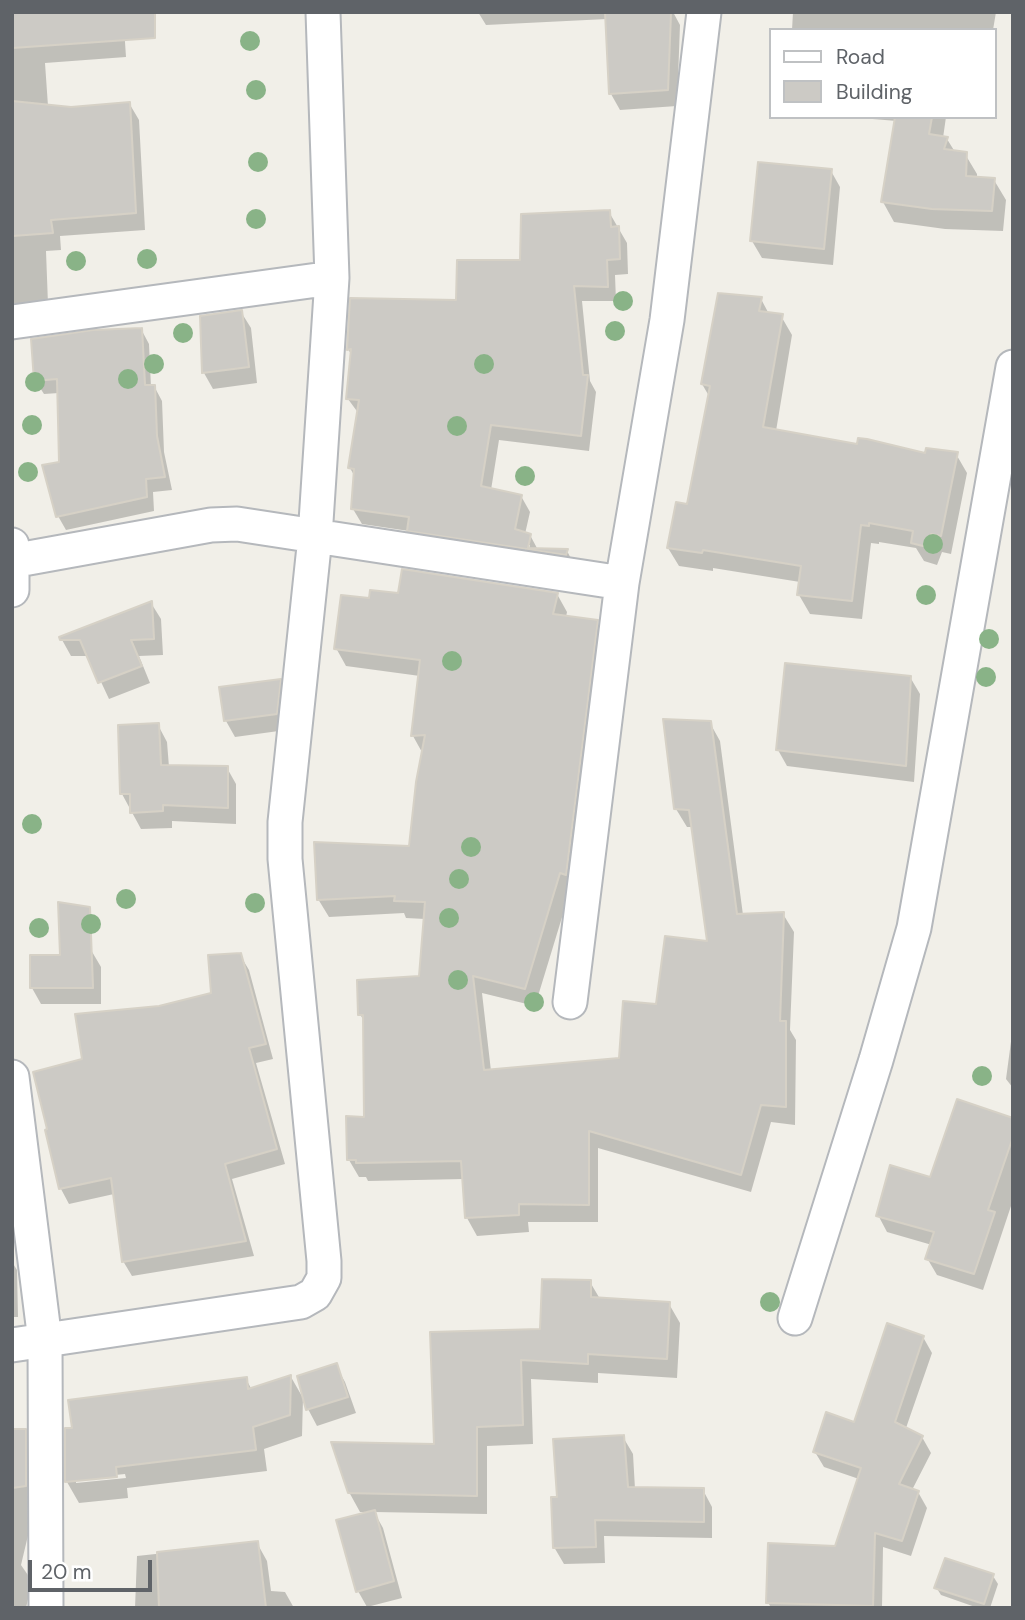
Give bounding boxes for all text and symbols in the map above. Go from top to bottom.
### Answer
legend [769,28,997,119]
text: Road [836,43,885,71]
text: Building [836,78,912,106]
scale bar [32,1546,156,1590]
text: 20 m [41,1558,92,1586]

